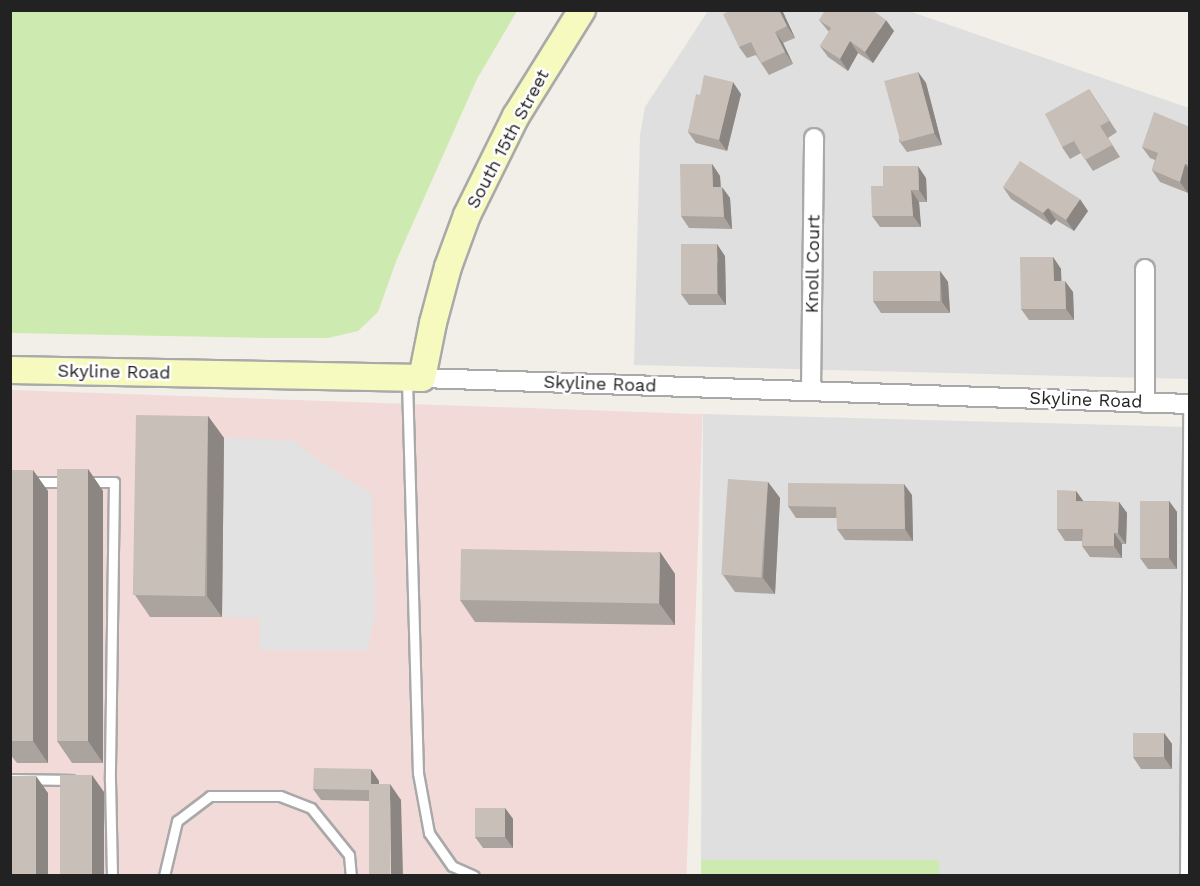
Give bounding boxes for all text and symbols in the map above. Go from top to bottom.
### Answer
street label: South 15th Street [462,66,554,212]
street label: Knoll Court [801,214,825,314]
street label: Skyline Road [57,360,171,384]
street label: Skyline Road [543,371,657,397]
street label: Skyline Road [1029,387,1143,413]

